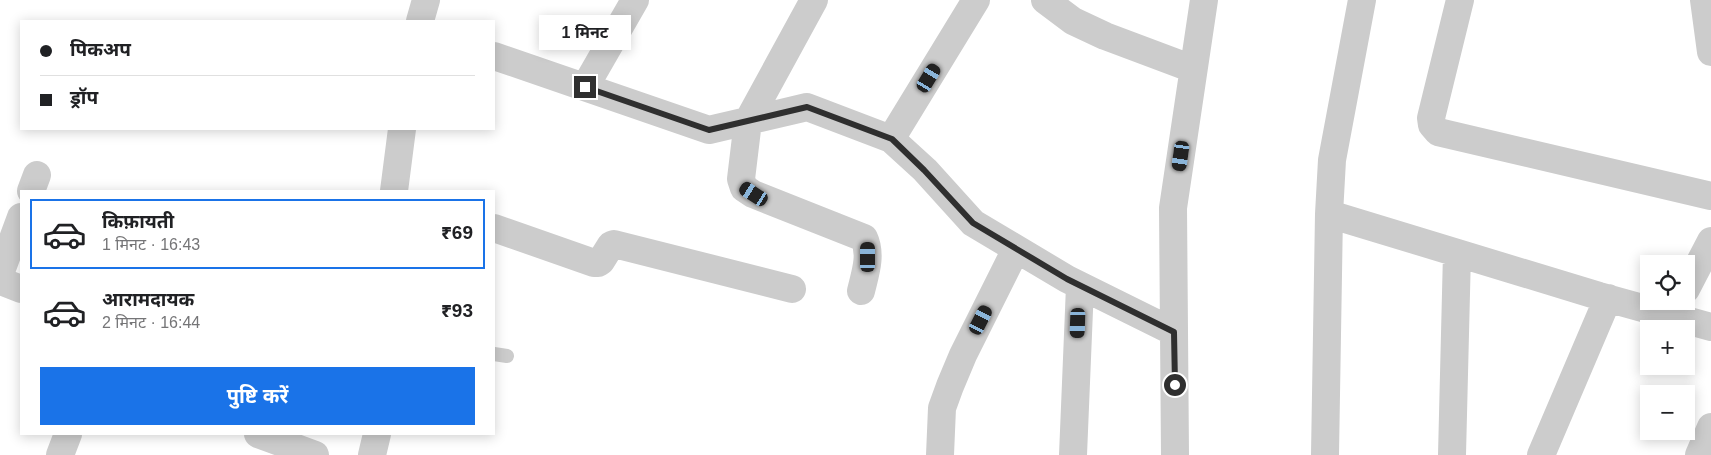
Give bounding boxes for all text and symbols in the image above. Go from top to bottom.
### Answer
callout: 1 मिनट [539,14,631,49]
text: 1 मिनट [562,24,608,41]
text: पिकअप [70,39,131,60]
car [914,61,943,95]
route end [574,76,596,98]
text: ड्रॉप [70,87,98,108]
car [1171,140,1190,172]
car [737,180,770,208]
text: किफ़ायती [102,211,174,232]
icon: car [42,212,87,257]
text: ₹69 [441,222,473,243]
text: 1 मिनट · 16:43 [102,236,200,253]
car [860,242,875,272]
map controls [1640,255,1695,440]
button: locate [1640,255,1695,310]
text: आरामदायक [102,289,194,310]
icon: car [42,290,87,335]
text: ₹93 [441,300,473,321]
car [967,303,994,337]
car [1069,308,1086,338]
text: 2 मिनट · 16:44 [102,314,200,331]
button: + [1640,320,1695,375]
button: पुष्टि करें [40,367,475,425]
route start [1164,374,1186,396]
button: − [1640,385,1695,440]

